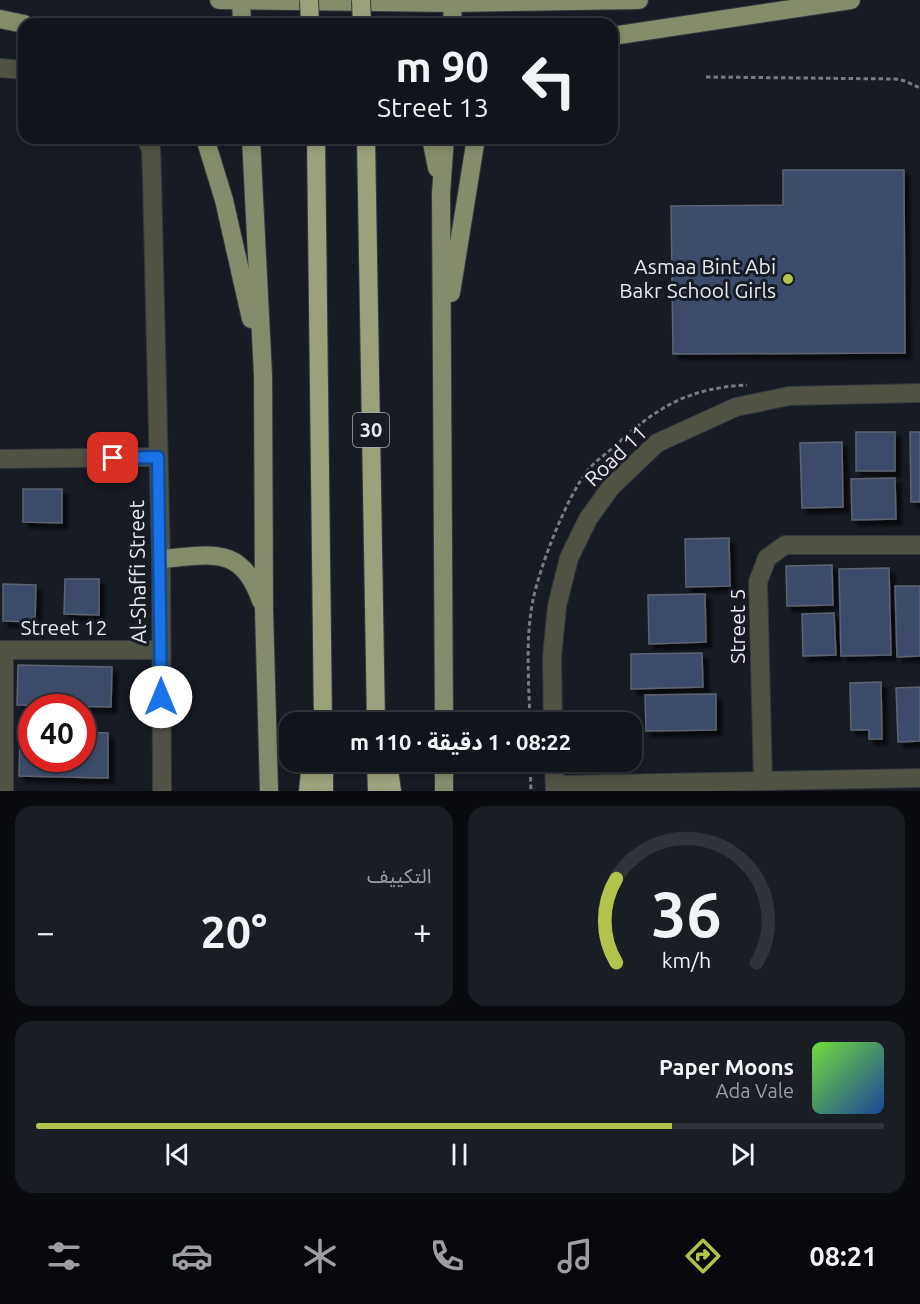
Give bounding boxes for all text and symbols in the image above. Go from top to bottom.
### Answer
icon: left [510,42,588,120]
text: 90 m [395,43,489,90]
text: Street 13 [377,92,489,122]
place label: Asmaa Bint Abi Bakr School Girls [619,254,776,302]
marker: Asmaa Bint Abi Bakr School Girls [781,272,795,286]
road number: 30 [353,413,389,447]
street label: Road 11 [579,420,651,491]
pin [87,432,138,483]
icon: arrive [96,441,129,474]
street label: Al-Shaffi Street [124,500,150,644]
street label: Street 5 [725,588,749,664]
street label: Street 12 [20,615,108,639]
position arrow [129,665,193,729]
speed limit sign: 40 [18,694,96,772]
text: 08:22 · 1 دقيقة · 110 m [350,729,571,754]
text: التكييف [367,864,432,887]
text: 36 [651,879,721,949]
text: 20° [200,906,267,957]
text: − [36,913,55,950]
text: + [413,913,432,950]
text: km/h [661,948,711,972]
text: Paper Moons [659,1054,794,1079]
text: Ada Vale [716,1079,794,1102]
icon: previous [161,1138,194,1171]
icon: pause [443,1138,476,1171]
icon: next [726,1138,759,1171]
icon: filters [43,1235,85,1277]
icon: car [171,1235,213,1277]
icon: climate [299,1235,341,1277]
icon: phone [426,1235,468,1277]
icon: music [554,1235,596,1277]
icon: directions [682,1235,724,1277]
text: 08:21 [810,1241,877,1271]

